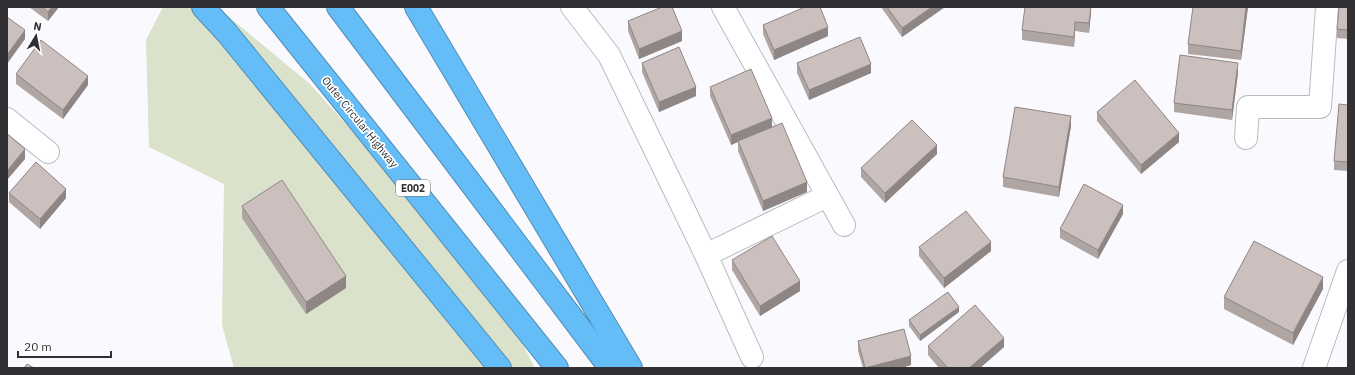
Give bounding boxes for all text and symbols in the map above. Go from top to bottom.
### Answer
north arrow [16,16,56,56]
text: N [33,19,43,34]
street label: Outer Circular Highway [319,73,401,171]
road number: E002 [396,180,430,196]
scale bar [18,333,111,359]
text: 20 m [24,339,52,354]

